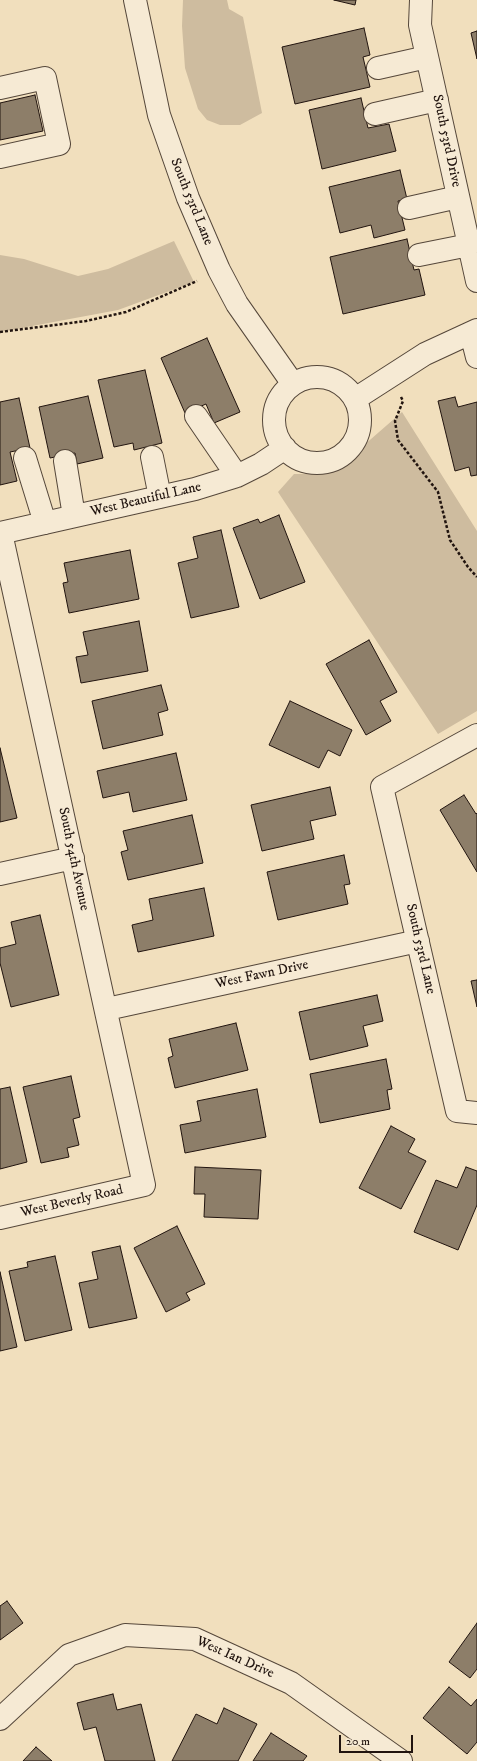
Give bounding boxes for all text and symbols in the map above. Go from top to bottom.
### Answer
street label: South 53rd Drive [428,93,464,189]
street label: South 53rd Lane [166,156,216,248]
street label: West Beautiful Lane [89,479,203,521]
street label: South 54th Avenue [54,806,92,912]
street label: South 53rd Lane [401,902,439,996]
street label: West Fawn Drive [214,957,310,993]
street label: West Beverly Road [19,1182,125,1222]
street label: West Ian Drive [194,1633,276,1683]
scale bar [341,1727,415,1753]
text: 20 m [346,1734,370,1749]

